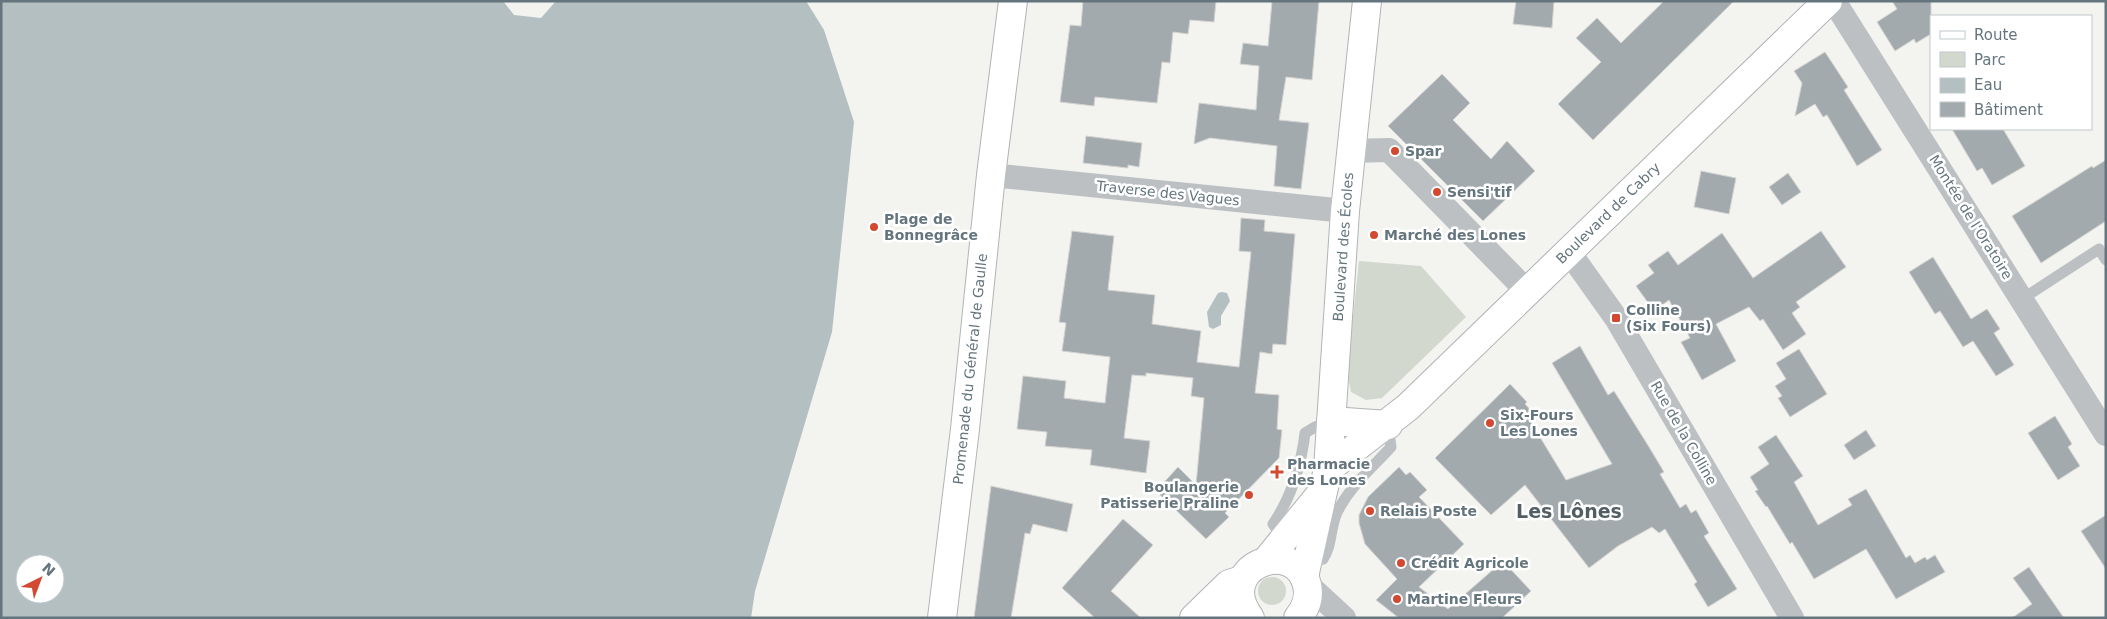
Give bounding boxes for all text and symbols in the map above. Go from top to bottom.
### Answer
legend [1930,15,2092,130]
text: Route [1974,26,2018,44]
text: Parc [1974,51,2006,69]
text: Eau [1974,76,2002,94]
text: Bâtiment [1974,101,2043,119]
place label: Spar [1405,143,1442,159]
marker: Spar [1389,145,1401,157]
street label: Montée de l'Oratoire [1926,152,2016,282]
street label: Boulevard de Cabry [1553,159,1663,267]
street label: Boulevard des Écoles [1330,172,1356,322]
street label: Traverse des Vagues [1095,177,1240,208]
place label: Sensi'tif [1447,184,1512,200]
marker: Sensi'tif [1431,186,1443,198]
place label: Plage de Bonnegrâce [884,211,978,243]
marker: Plage de Bonnegrâce [868,221,880,233]
place label: Marché des Lones [1384,227,1526,243]
marker: Marché des Lones [1368,229,1380,241]
street label: Promenade du Général de Gaulle [950,253,990,485]
place label: Colline (Six Fours) [1626,302,1711,334]
marker: Colline (Six Fours) [1610,312,1622,324]
street label: Rue de la Colline [1648,378,1720,488]
place label: Six-Fours Les Lones [1500,407,1578,439]
marker: Six-Fours Les Lones [1484,417,1496,429]
place label: Pharmacie des Lones [1287,456,1370,488]
marker: Pharmacie des Lones [1271,466,1283,478]
place label: Boulangerie Patisserie Praline [1100,479,1239,511]
marker: Boulangerie Patisserie Praline [1243,489,1255,501]
district label: Les Lônes [1516,500,1622,522]
place label: Relais Poste [1380,503,1477,519]
marker: Relais Poste [1364,505,1376,517]
north arrow [15,554,65,604]
place label: Crédit Agricole [1411,555,1529,571]
marker: Crédit Agricole [1395,557,1407,569]
text: N [39,559,58,579]
place label: Martine Fleurs [1407,591,1522,607]
marker: Martine Fleurs [1391,593,1403,605]

